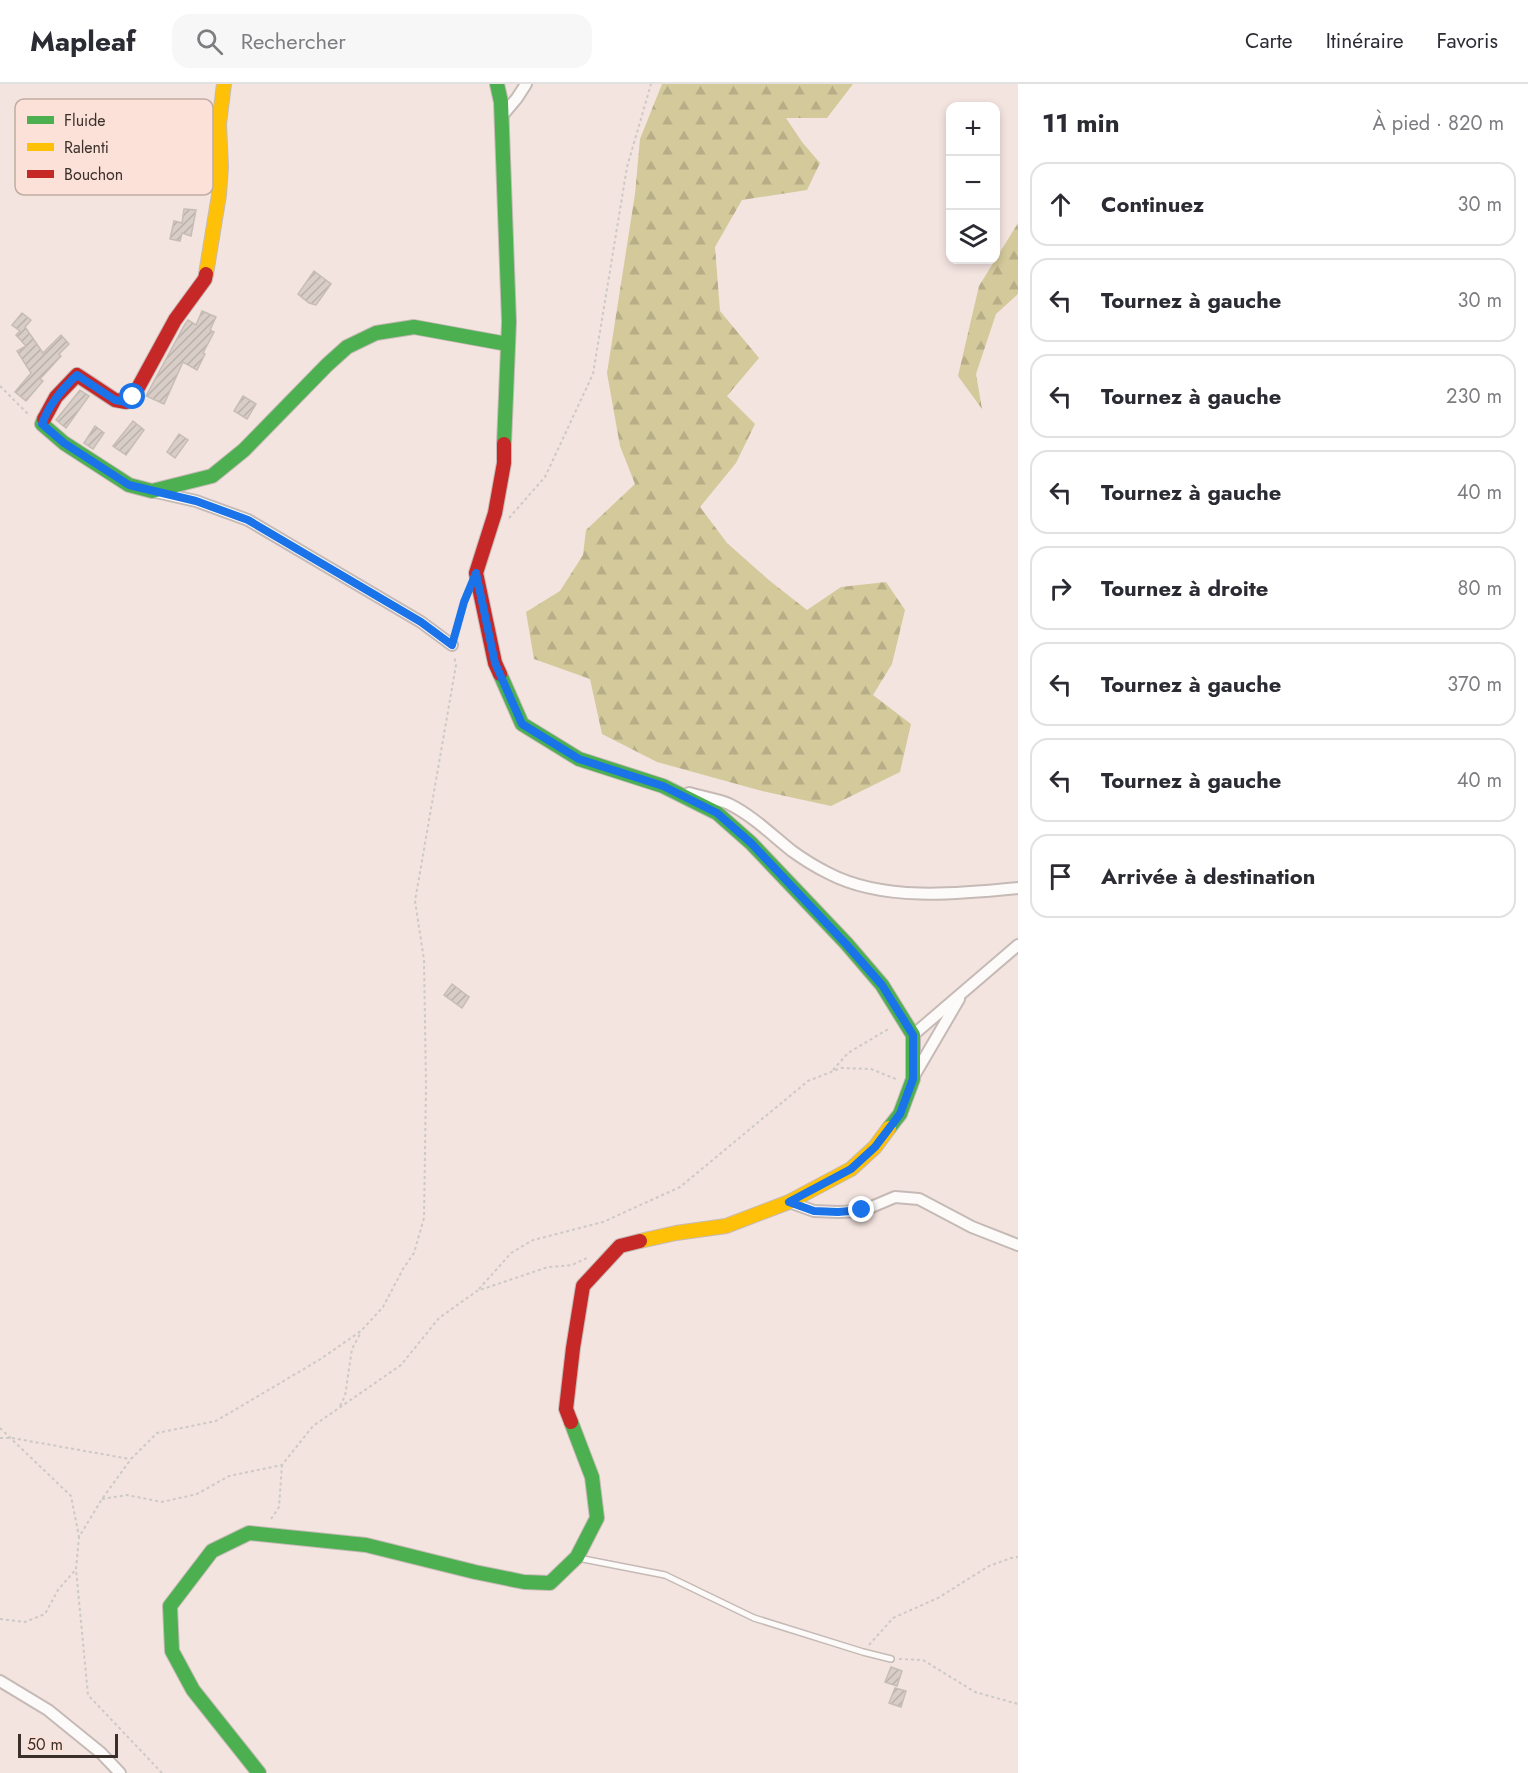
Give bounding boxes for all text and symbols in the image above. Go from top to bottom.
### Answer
search box [172,14,592,68]
text: Mapleaf [30,21,136,62]
icon: search [193,25,226,58]
text: Rechercher [241,25,346,57]
text: Carte [1245,26,1293,56]
text: Itinéraire [1326,26,1404,56]
text: Favoris [1437,26,1498,56]
legend [15,99,213,195]
map controls [946,102,1000,264]
button: + [946,102,1000,156]
text: 11 min [1042,104,1120,142]
text: Fluide [64,109,106,132]
text: À pied · 820 m [1373,109,1504,138]
text: Ralenti [64,136,109,159]
button: − [946,156,1000,210]
text: Bouchon [64,163,123,186]
icon: ahead [1044,188,1077,221]
text: Continuez [1101,188,1204,220]
text: 30 m [1457,190,1502,219]
button: layers [946,210,1000,264]
icon: left [1044,284,1077,317]
text: Tournez à gauche [1101,284,1281,316]
text: 30 m [1457,286,1502,315]
icon: left [1044,380,1077,413]
text: Tournez à gauche [1101,380,1281,412]
text: 230 m [1446,382,1502,411]
route start [119,383,145,409]
icon: left [1044,476,1077,509]
text: Tournez à gauche [1101,476,1281,508]
text: 40 m [1457,478,1502,507]
icon: right [1044,572,1077,605]
text: Tournez à droite [1101,572,1268,604]
text: 80 m [1457,574,1502,603]
icon: left [1044,668,1077,701]
text: Tournez à gauche [1101,668,1281,700]
text: 370 m [1447,670,1502,699]
icon: left [1044,764,1077,797]
text: Tournez à gauche [1101,764,1281,796]
text: 40 m [1457,766,1502,795]
icon: arrive [1044,860,1077,893]
text: Arrivée à destination [1101,860,1315,892]
route end [848,1196,874,1222]
scale bar [18,1731,118,1758]
text: 50 m [27,1733,63,1756]

